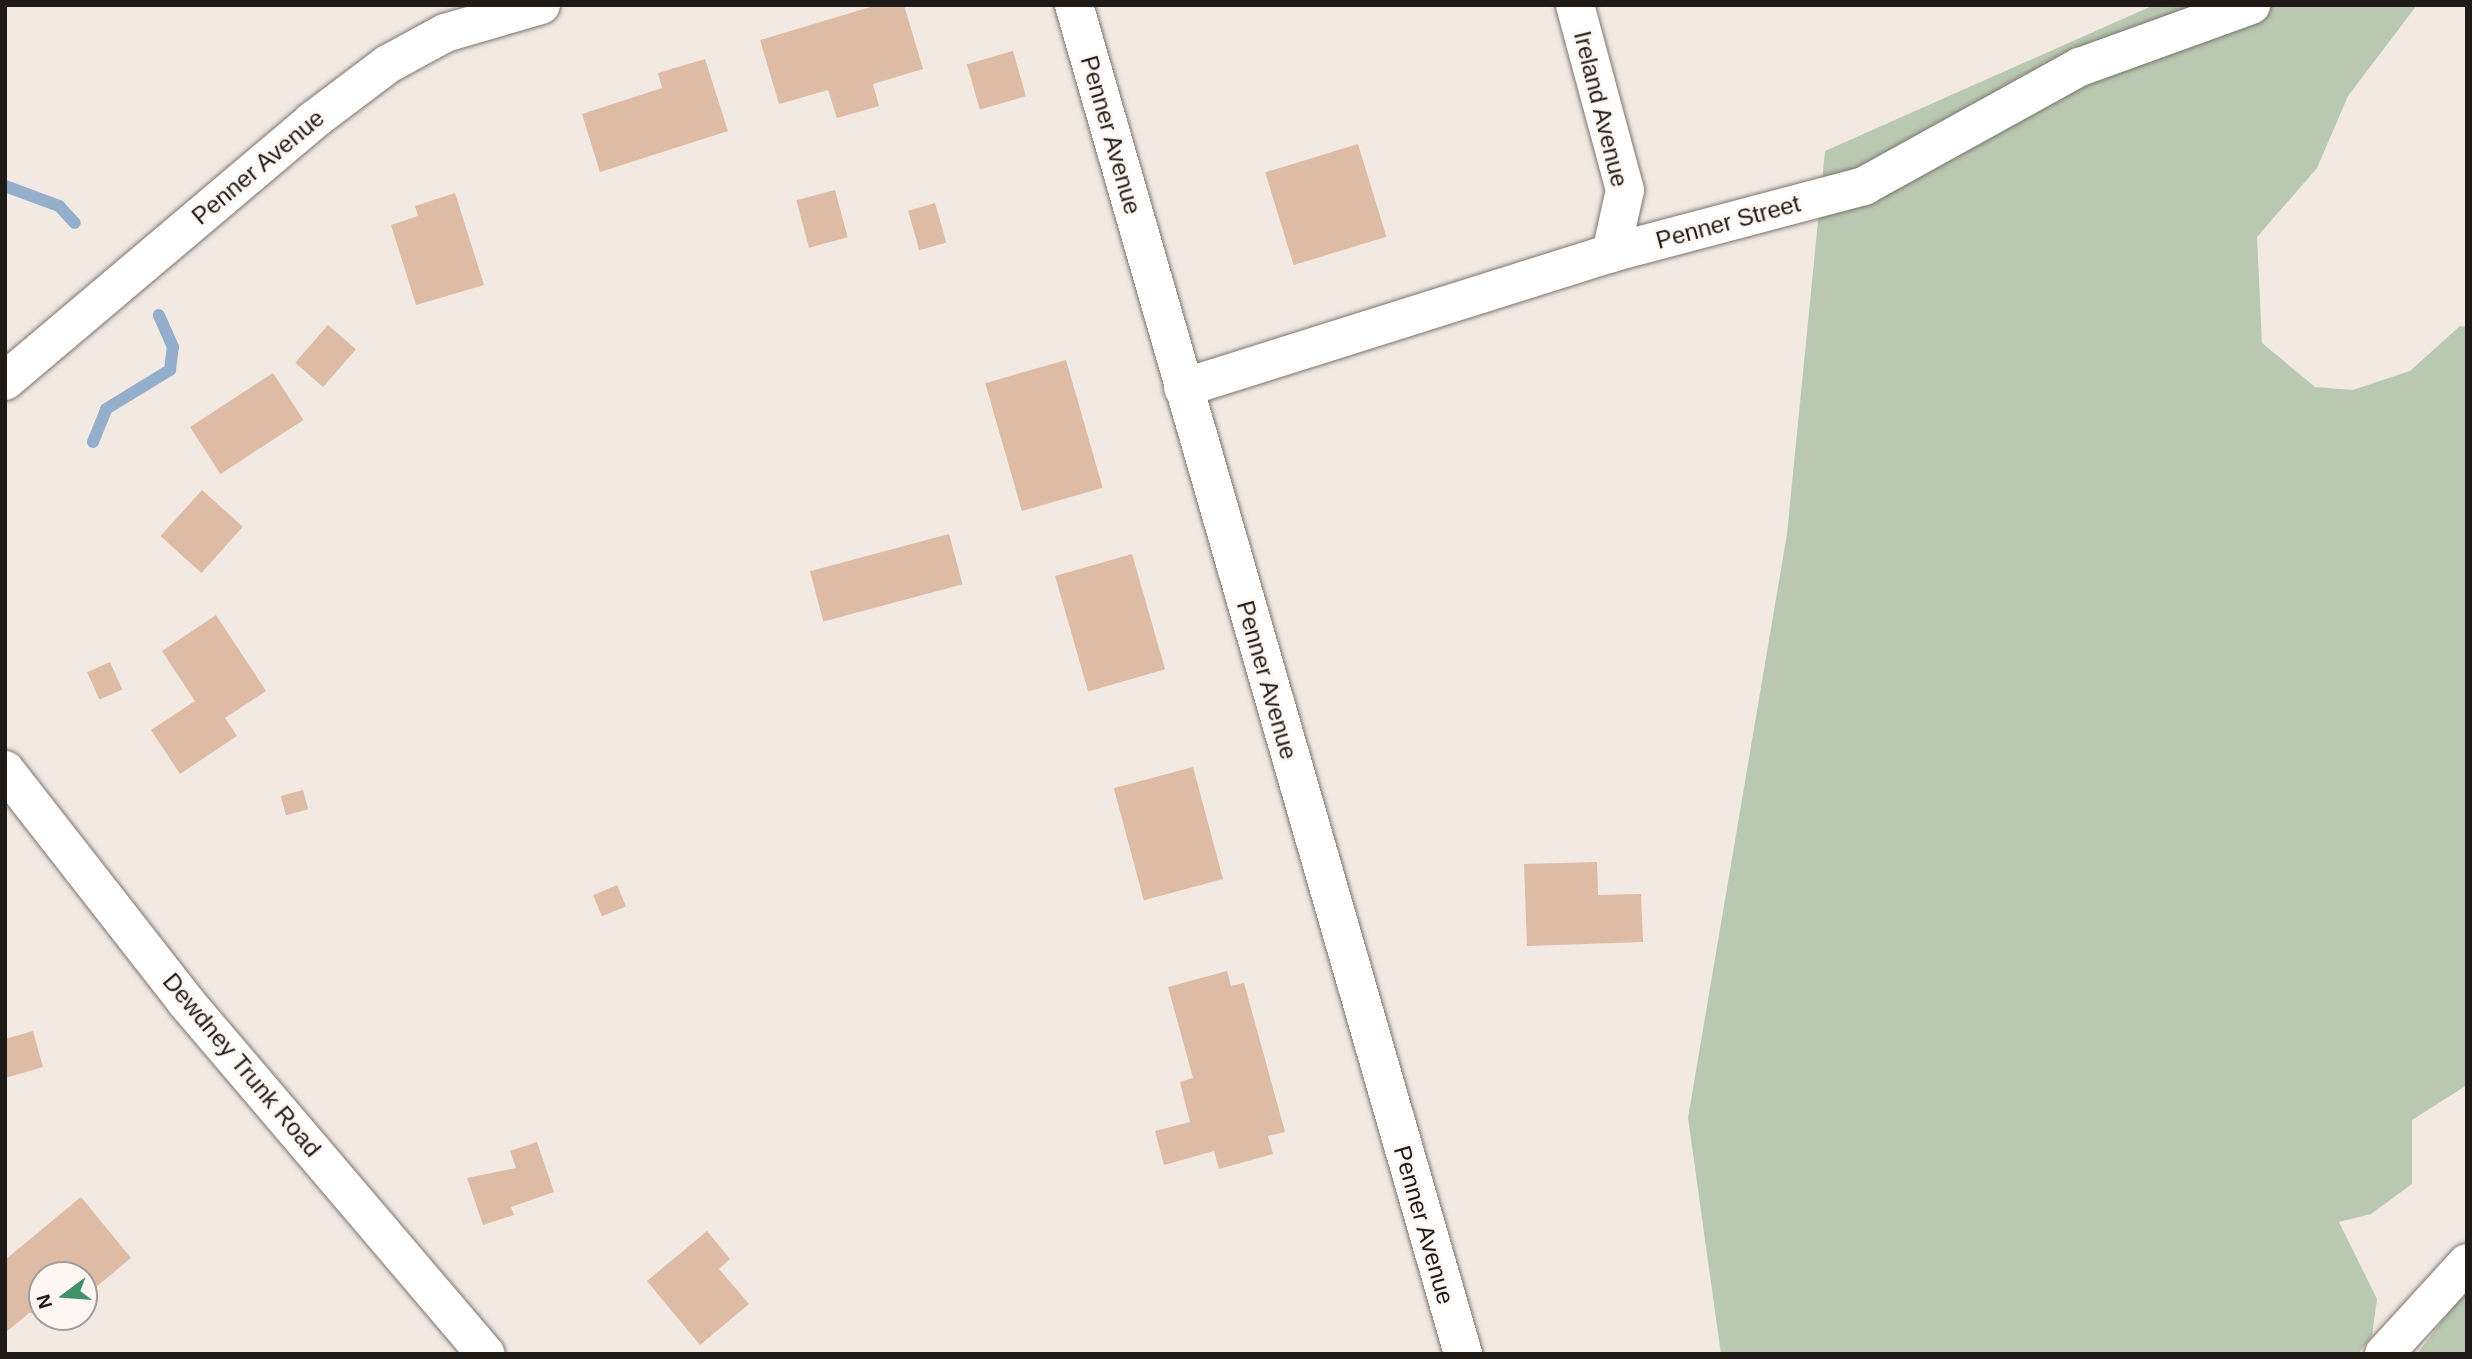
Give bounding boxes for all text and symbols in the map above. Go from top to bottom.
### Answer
street label: Ireland Avenue [1568,27,1634,191]
street label: Penner Avenue [1074,52,1148,218]
street label: Penner Avenue [186,103,330,231]
street label: Penner Street [1653,189,1803,255]
street label: Penner Avenue [1230,597,1304,763]
street label: Dewdney Trunk Road [157,967,327,1163]
street label: Penner Avenue [1387,1142,1461,1308]
north arrow [28,1261,98,1331]
text: N [32,1292,56,1311]

